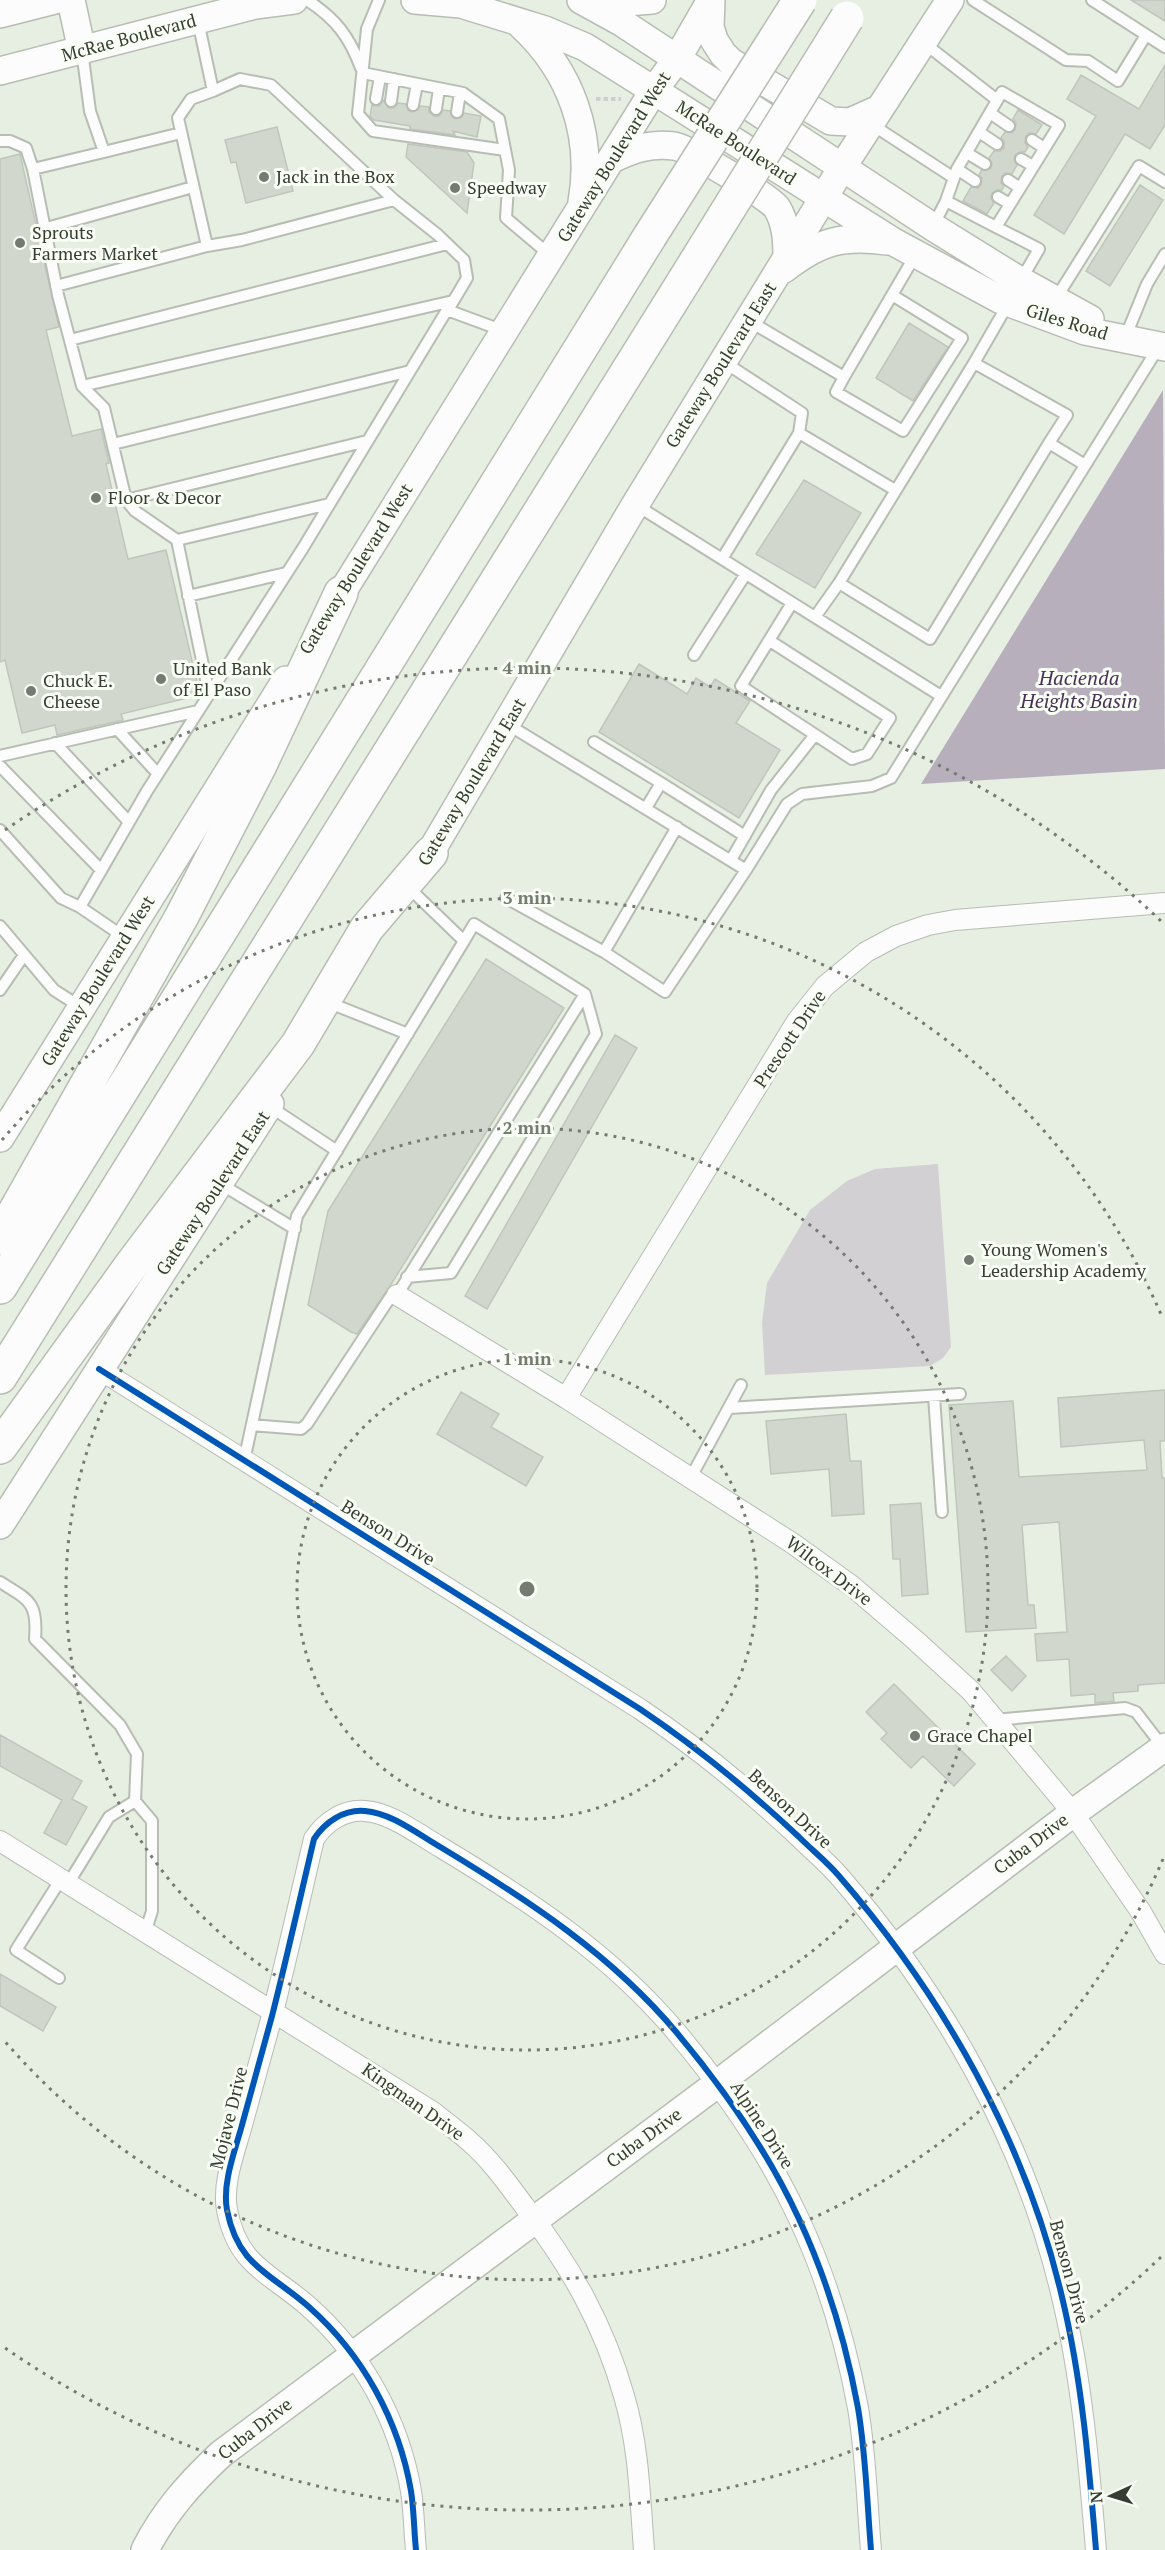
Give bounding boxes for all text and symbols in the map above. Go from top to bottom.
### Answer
street label: McRae Boulevard [59,8,199,67]
street label: Gateway Boulevard West [551,66,676,246]
street label: McRae Boulevard [672,94,801,190]
place label: Jack in the Box [276,164,395,188]
marker: Jack in the Box [257,170,271,184]
place label: Speedway [467,175,547,199]
marker: Speedway [448,181,462,195]
place label: Sprouts Farmers Market [32,220,158,265]
marker: Sprouts Farmers Market [13,236,27,250]
street label: Gateway Boulevard East [659,276,781,452]
street label: Giles Road [1023,297,1111,345]
street label: Gateway Boulevard West [293,478,418,658]
place label: Floor & Decor [108,485,221,509]
marker: Floor & Decor [89,491,103,505]
text: 4 min [502,655,552,679]
place label: United Bank of El Paso [173,656,272,701]
water label: Hacienda Heights Basin [1019,664,1138,714]
place label: Chuck E. Cheese [43,668,113,713]
marker: United Bank of El Paso [154,672,168,686]
marker: Chuck E. Cheese [24,684,38,698]
street label: Gateway Boulevard East [411,693,531,870]
text: 3 min [502,885,552,909]
street label: Gateway Boulevard West [35,890,160,1070]
street label: Prescott Drive [748,985,831,1092]
street label: Gateway Boulevard East [150,1105,275,1279]
text: 2 min [502,1115,552,1139]
place label: Young Women's Leadership Academy [981,1237,1147,1282]
marker: Young Women's Leadership Academy [962,1253,976,1267]
text: 1 min [502,1346,552,1370]
street label: Benson Drive [337,1494,440,1571]
street label: Wilcox Drive [782,1530,878,1611]
centre of rings [517,1579,537,1599]
place label: Grace Chapel [927,1723,1033,1747]
marker: Grace Chapel [908,1729,922,1743]
street label: Benson Drive [744,1763,838,1853]
street label: Cuba Drive [988,1807,1073,1879]
street label: Kingman Drive [358,2057,470,2145]
street label: Mojave Drive [204,2064,252,2172]
street label: Alpine Drive [725,2076,800,2173]
street label: Cuba Drive [601,2102,686,2173]
street label: Benson Drive [1045,2217,1095,2326]
street label: Cuba Drive [212,2392,297,2465]
north arrow [1081,2466,1141,2526]
text: N [1085,2490,1107,2504]

